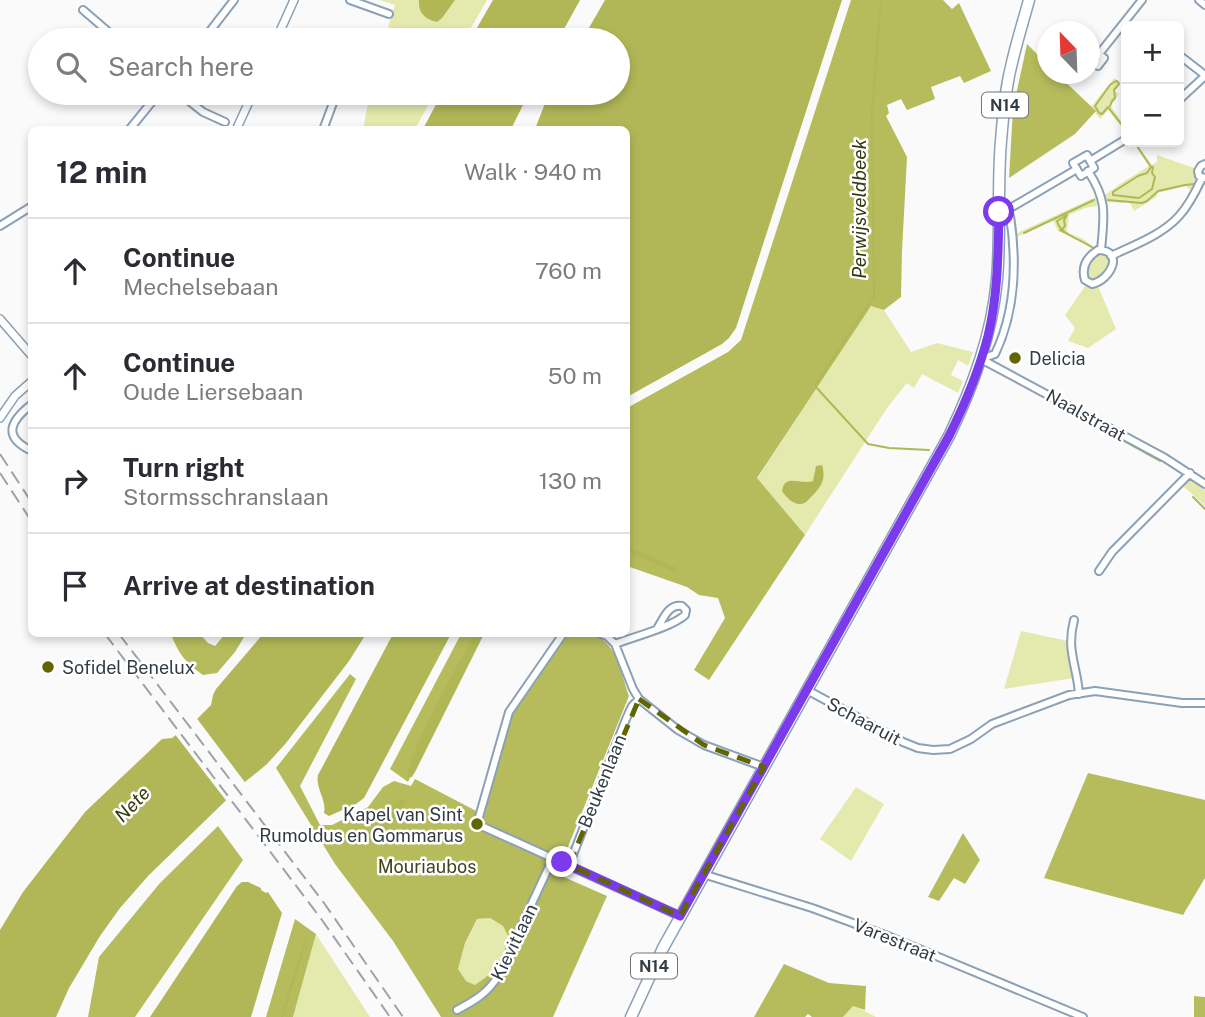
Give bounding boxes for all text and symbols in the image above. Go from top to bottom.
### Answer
north arrow [1037,21,1100,84]
map controls [1121,21,1184,147]
button: + [1121,21,1184,84]
search box [28,28,630,105]
icon: search [52,48,90,86]
text: Search here [108,51,254,82]
button: − [1121,84,1184,147]
road number: N14 [982,92,1028,118]
water label: Perwijsveldbeek [848,138,870,279]
text: 12 min [56,154,147,190]
text: Walk · 940 m [464,158,602,185]
route start [983,196,1014,227]
text: Continue [123,242,235,273]
icon: ahead [56,252,94,290]
text: 760 m [535,257,602,284]
text: Mechelsebaan [123,273,278,300]
text: Continue [123,347,235,378]
place label: Delicia [1029,348,1086,369]
marker: Delicia [1007,350,1023,366]
icon: ahead [56,357,94,395]
text: 50 m [548,362,602,389]
text: Oude Liersebaan [123,378,303,405]
street label: Naalstraat [1043,385,1129,445]
text: Turn right [123,452,245,483]
icon: right [56,462,94,500]
text: 130 m [539,467,602,494]
text: Stormsschranslaan [123,483,329,510]
icon: arrive [56,567,94,605]
text: Arrive at destination [123,570,375,601]
place label: Sofidel Benelux [62,657,195,678]
marker: Sofidel Benelux [40,659,56,675]
street label: Schaaruit [823,693,905,749]
street label: Beukenlaan [574,731,630,831]
water label: Nete [110,782,154,826]
place label: Kapel van Sint Rumoldus en Gommarus [259,804,463,846]
marker: Kapel van Sint Rumoldus en Gommarus [469,816,485,832]
route end [546,846,577,877]
park label: Mouriaubos [378,856,476,877]
street label: Kievitlaan [486,900,542,984]
street label: Varestraat [851,914,939,966]
road number: N14 [631,954,677,978]

